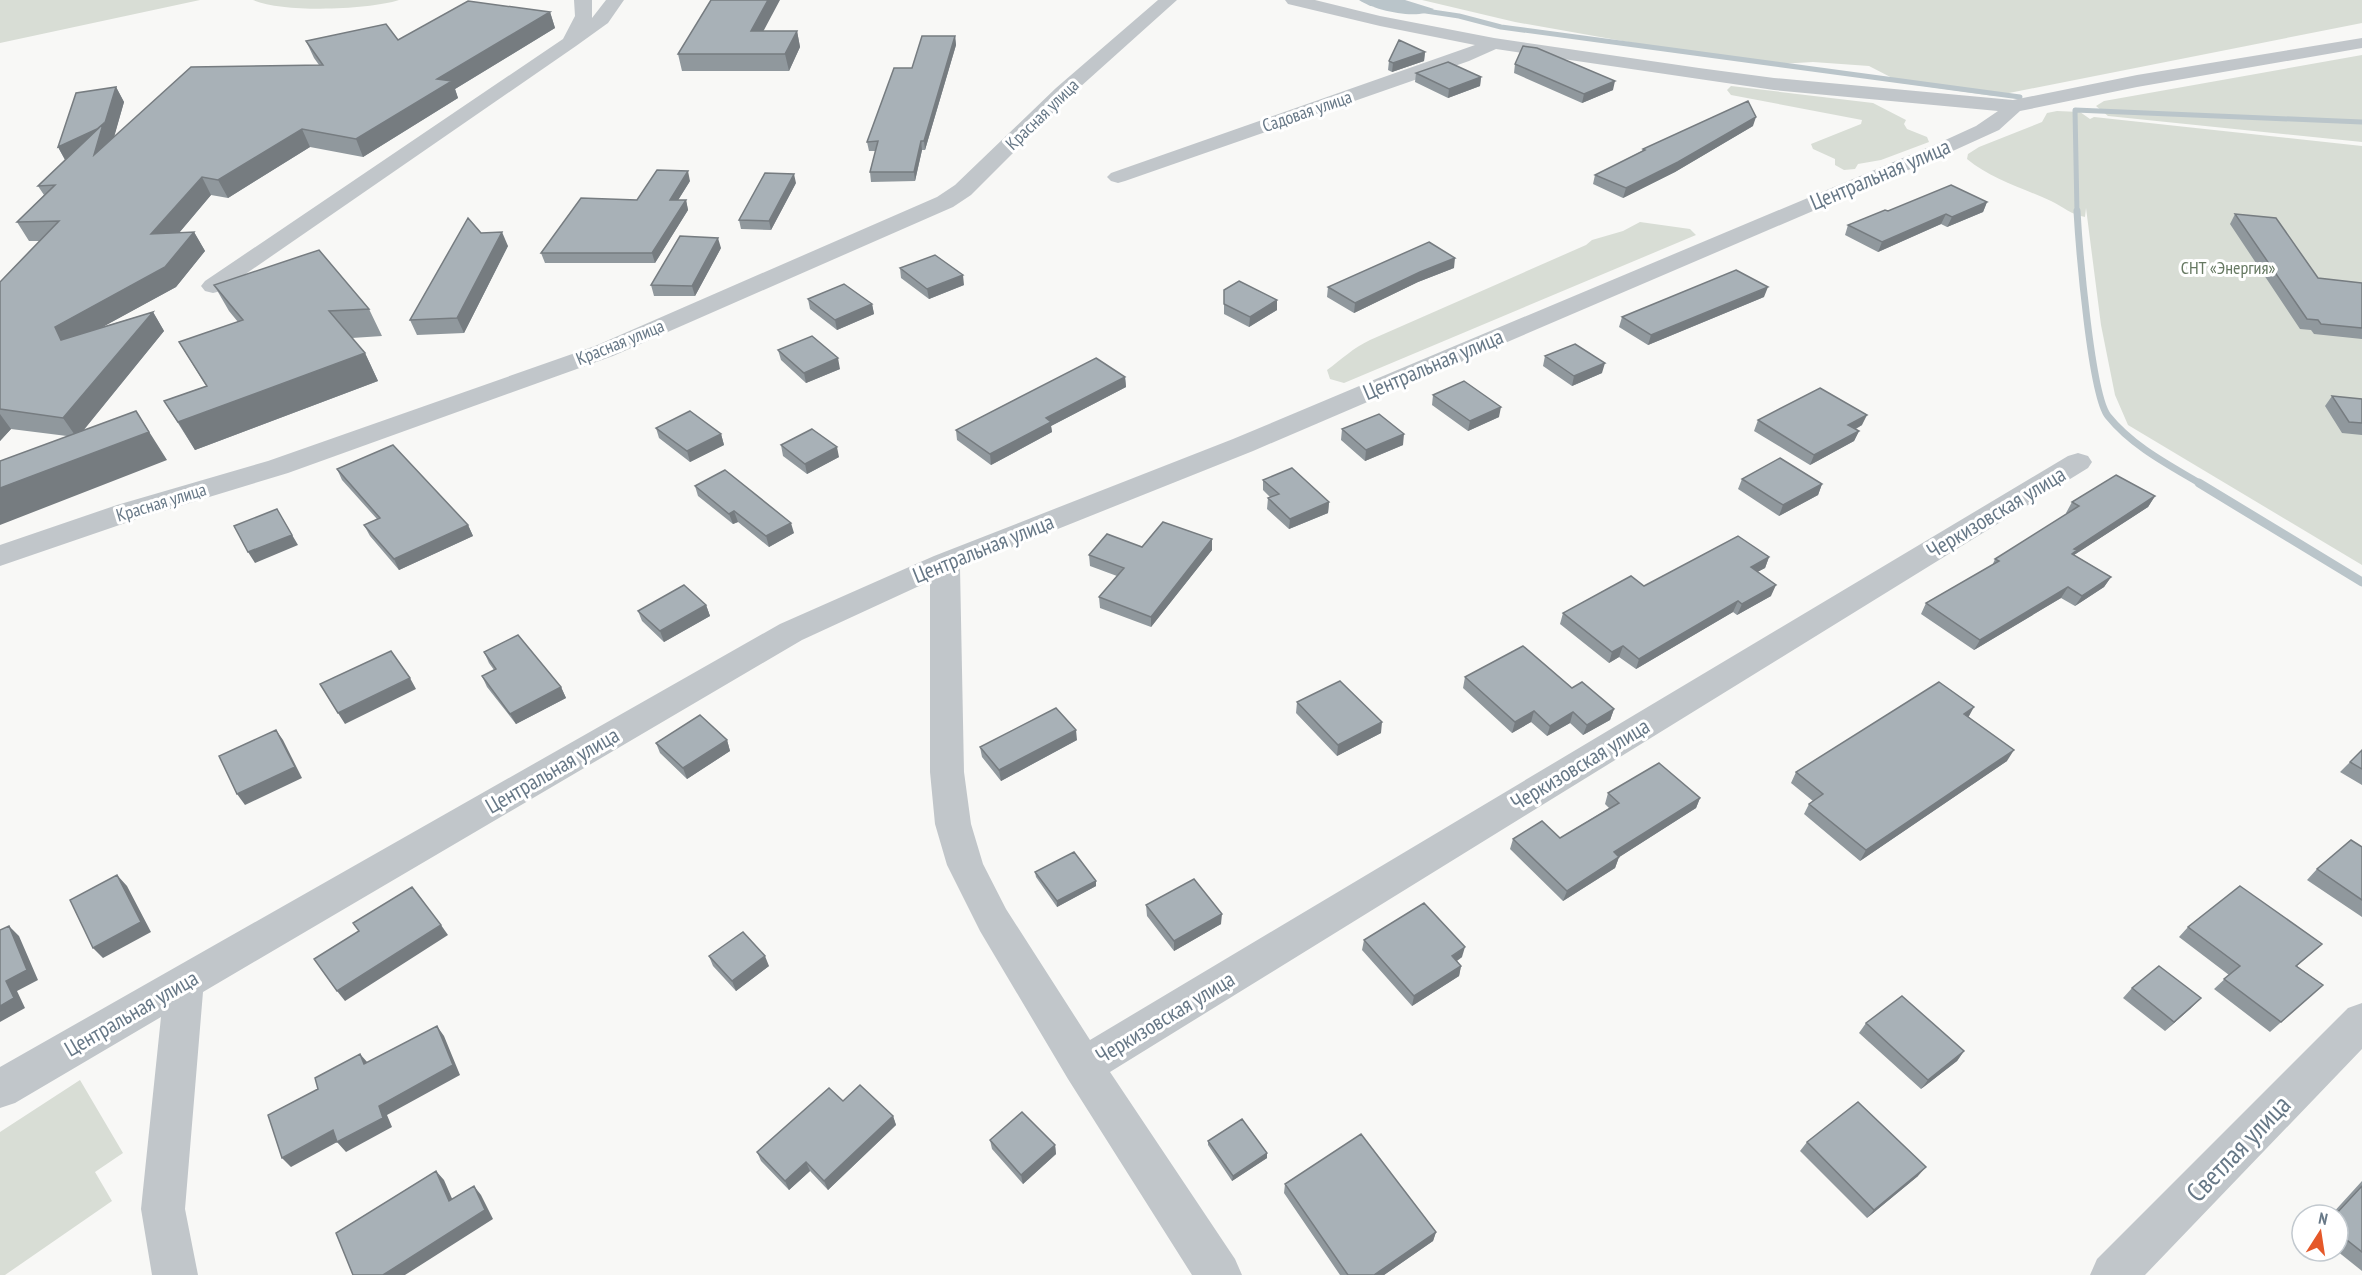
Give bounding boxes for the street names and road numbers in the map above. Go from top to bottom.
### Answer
street label: Красная улица [1001,73,1083,155]
street label: Садовая улица [1259,85,1355,137]
street label: Центральная улица [1806,132,1954,216]
street label: Красная улица [573,314,667,370]
street label: Центральная улица [1359,322,1507,406]
street label: Черкизовская улица [1922,460,2070,564]
street label: Красная улица [113,477,209,527]
street label: Центральная улица [908,507,1058,589]
street label: Черкизовская улица [1506,712,1654,816]
street label: Центральная улица [480,720,624,820]
street label: Центральная улица [59,963,203,1063]
street label: Черкизовская улица [1091,965,1239,1069]
street label: Светлая улица [2179,1087,2297,1209]

